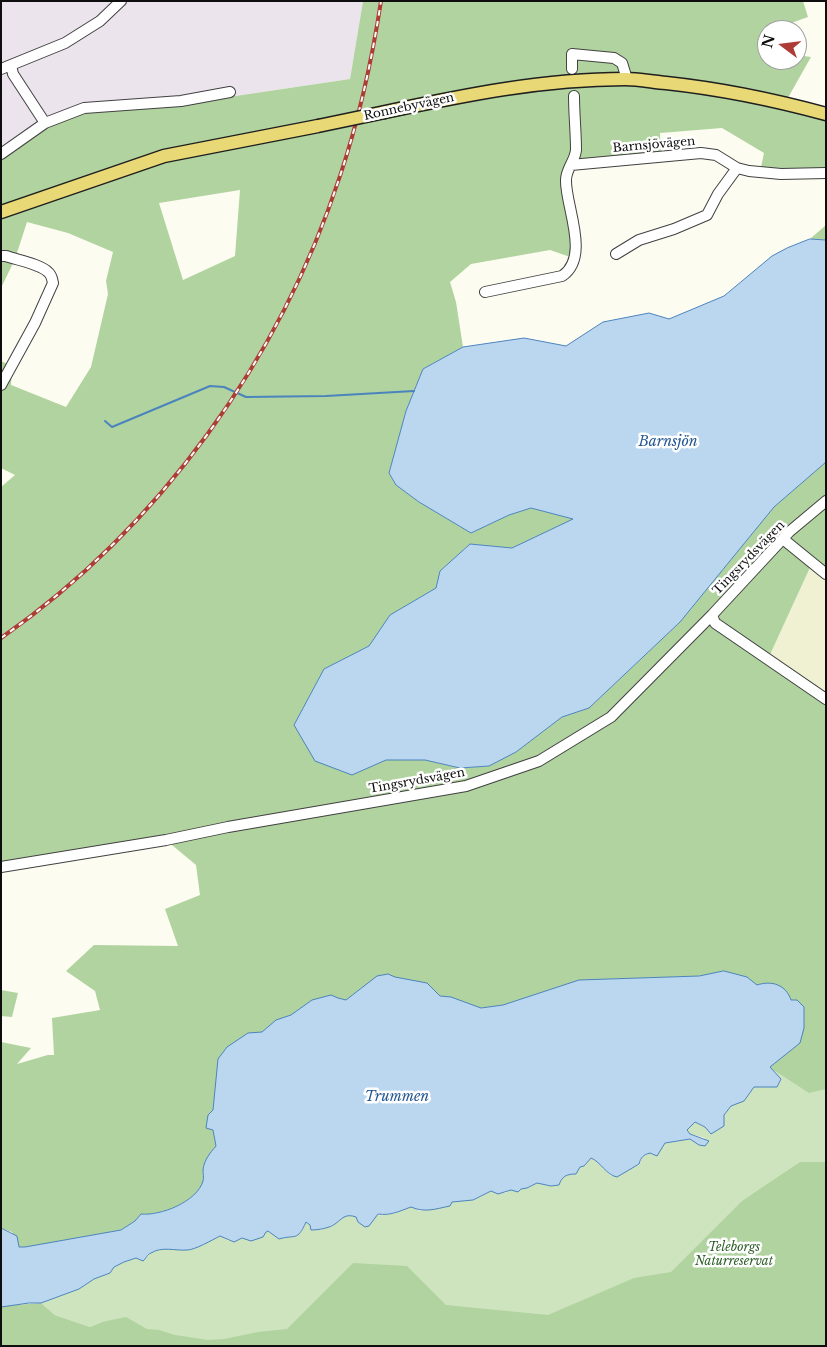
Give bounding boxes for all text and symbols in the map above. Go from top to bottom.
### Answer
north arrow [757,20,807,70]
text: N [758,33,779,50]
street label: Ronnebyvägen [363,90,455,124]
street label: Barnsjövägen [612,134,696,156]
water label: Barnsjön [638,434,698,450]
street label: Tingsrydsvägen [710,518,788,598]
street label: Tingsrydsvägen [368,765,466,797]
water label: Trummen [365,1089,429,1105]
park label: Teleborgs Naturreservat [695,1241,773,1269]

